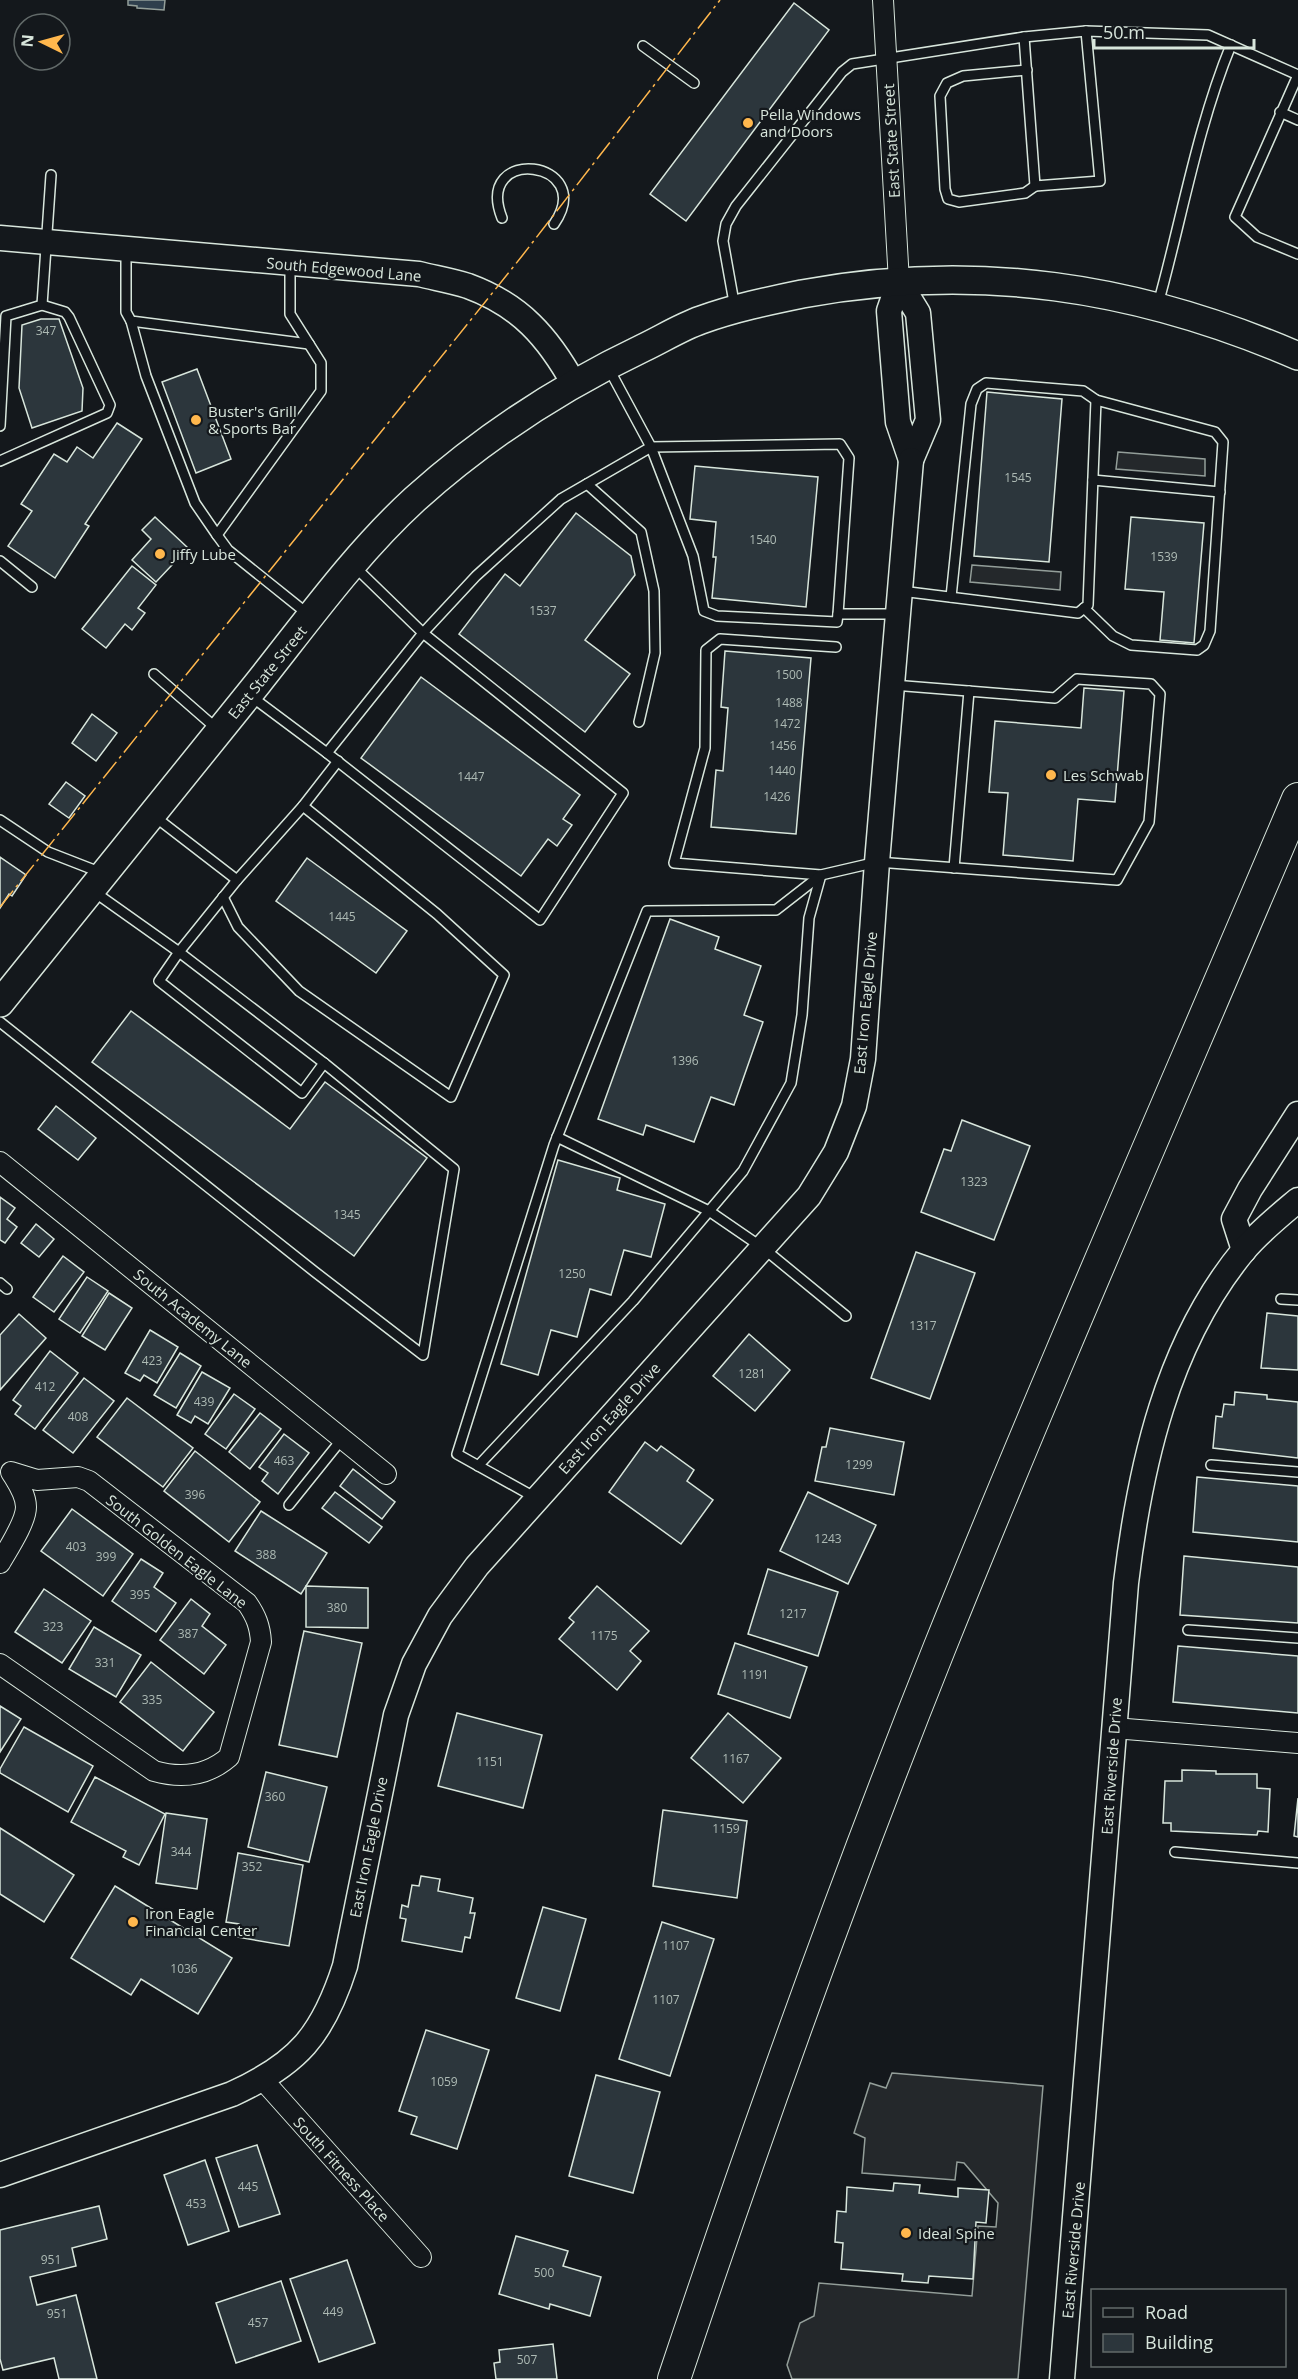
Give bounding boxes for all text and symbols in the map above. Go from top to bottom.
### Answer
north arrow [12,12,72,72]
scale bar [1094,12,1254,50]
text: 50 m [1103,20,1145,44]
text: N [16,33,39,48]
street label: East State Street [878,83,904,199]
place label: Pella Windows and Doors [760,104,861,141]
marker: Pella Windows and Doors [741,116,755,130]
street label: South Edgewood Lane [266,252,422,286]
house number: 347 [36,322,56,339]
place label: Buster's Grill & Sports Bar [208,401,297,438]
marker: Buster's Grill & Sports Bar [189,413,203,427]
house number: 1545 [1004,469,1032,486]
house number: 1540 [749,531,777,548]
place label: Jiffy Lube [170,544,236,564]
marker: Jiffy Lube [153,547,167,561]
house number: 1539 [1150,548,1178,565]
house number: 1537 [529,602,557,619]
street label: East State Street [223,621,311,723]
house number: 1500 [775,666,803,683]
house number: 1488 [775,694,803,711]
house number: 1472 [773,715,801,732]
house number: 1456 [769,737,797,754]
house number: 1440 [768,762,796,779]
place label: Les Schwab [1063,765,1144,785]
house number: 1447 [457,768,485,785]
marker: Les Schwab [1044,768,1058,782]
house number: 1426 [763,788,791,805]
house number: 1445 [328,908,356,925]
street label: East Iron Eagle Drive [849,931,881,1075]
house number: 1396 [671,1052,699,1069]
house number: 1323 [960,1173,988,1190]
house number: 1345 [333,1206,361,1223]
street label: South Academy Lane [130,1264,256,1372]
house number: 1250 [558,1265,586,1282]
house number: 1317 [909,1317,937,1334]
house number: 423 [142,1352,162,1369]
street label: East Iron Eagle Drive [554,1358,664,1478]
house number: 1281 [738,1365,766,1382]
house number: 412 [35,1378,55,1395]
house number: 439 [194,1393,214,1410]
house number: 408 [68,1408,88,1425]
house number: 463 [274,1452,294,1469]
house number: 1299 [845,1456,873,1473]
house number: 396 [185,1486,205,1503]
street label: South Golden Eagle Lane [102,1490,252,1612]
house number: 1243 [814,1530,842,1547]
house number: 403 [66,1538,86,1555]
house number: 388 [256,1546,276,1563]
house number: 399 [96,1548,116,1565]
house number: 395 [130,1586,150,1603]
house number: 380 [327,1599,347,1616]
house number: 1217 [779,1605,807,1622]
house number: 323 [43,1618,63,1635]
house number: 387 [178,1625,198,1642]
house number: 1175 [590,1627,618,1644]
house number: 331 [95,1654,115,1671]
house number: 1191 [741,1666,769,1683]
house number: 335 [142,1691,162,1708]
street label: East Riverside Drive [1096,1697,1126,1835]
house number: 1167 [722,1750,750,1767]
house number: 1151 [476,1753,504,1770]
street label: East Iron Eagle Drive [345,1775,391,1919]
house number: 360 [265,1788,285,1805]
house number: 1159 [712,1820,740,1837]
house number: 344 [171,1843,191,1860]
house number: 352 [242,1858,262,1875]
place label: Iron Eagle Financial Center [145,1903,257,1940]
marker: Iron Eagle Financial Center [126,1915,140,1929]
house number: 1107 [662,1937,690,1954]
house number: 1036 [170,1960,198,1977]
house number: 1107 [652,1991,680,2008]
house number: 1059 [430,2073,458,2090]
street label: South Fitness Place [290,2112,394,2226]
house number: 445 [238,2178,258,2195]
street label: East Riverside Drive [1057,2181,1089,2319]
house number: 453 [186,2195,206,2212]
place label: Ideal Spine [918,2223,995,2243]
marker: Ideal Spine [899,2226,913,2240]
house number: 951 [41,2251,61,2268]
house number: 500 [534,2264,554,2281]
legend [1091,2289,1286,2367]
text: Road [1145,2300,1188,2324]
house number: 449 [323,2303,343,2320]
house number: 951 [47,2305,67,2322]
house number: 457 [248,2314,268,2331]
text: Building [1145,2330,1213,2354]
house number: 507 [517,2351,537,2368]

